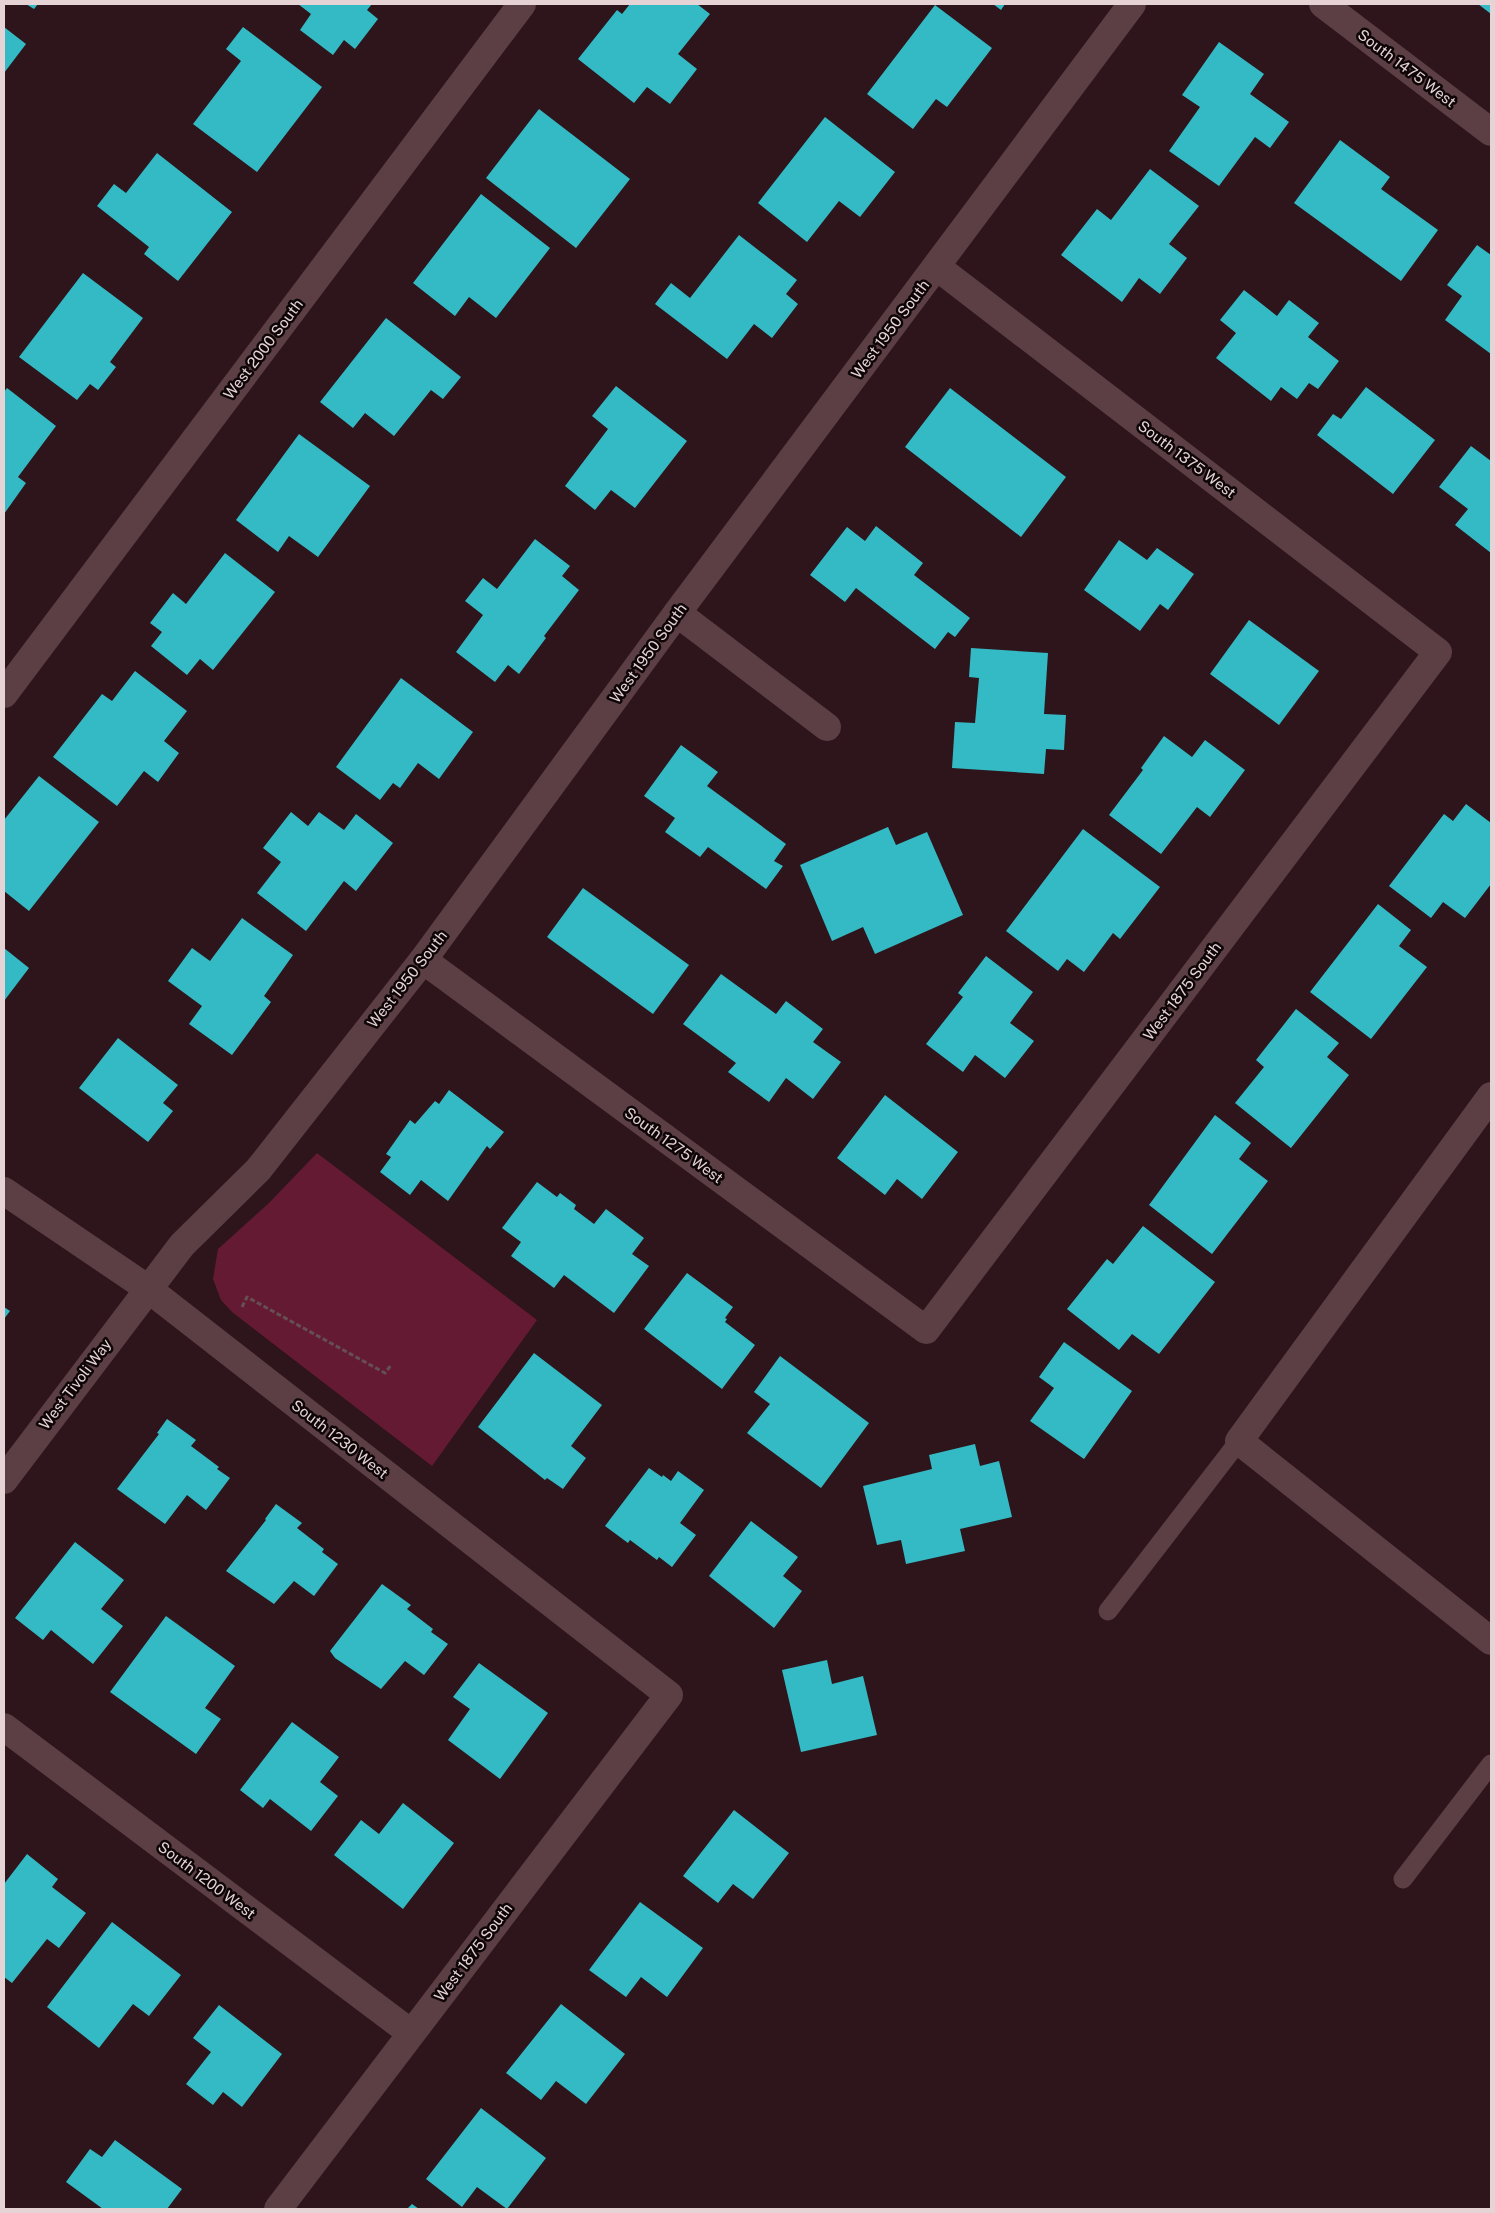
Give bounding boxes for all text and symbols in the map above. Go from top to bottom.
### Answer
street label: South 1475 West [1355,26,1459,110]
street label: West 1950 South [848,277,932,381]
street label: West 2000 South [220,296,306,402]
street label: South 1375 West [1135,417,1239,501]
street label: West 1950 South [606,600,690,706]
street label: West 1950 South [364,927,450,1031]
street label: West 1875 South [1140,939,1224,1043]
street label: South 1275 West [621,1104,727,1187]
street label: West Tivoli Way [36,1335,114,1433]
street label: South 1230 West [288,1396,392,1482]
street label: South 1200 West [155,1838,259,1922]
street label: West 1875 South [431,1900,515,2004]

